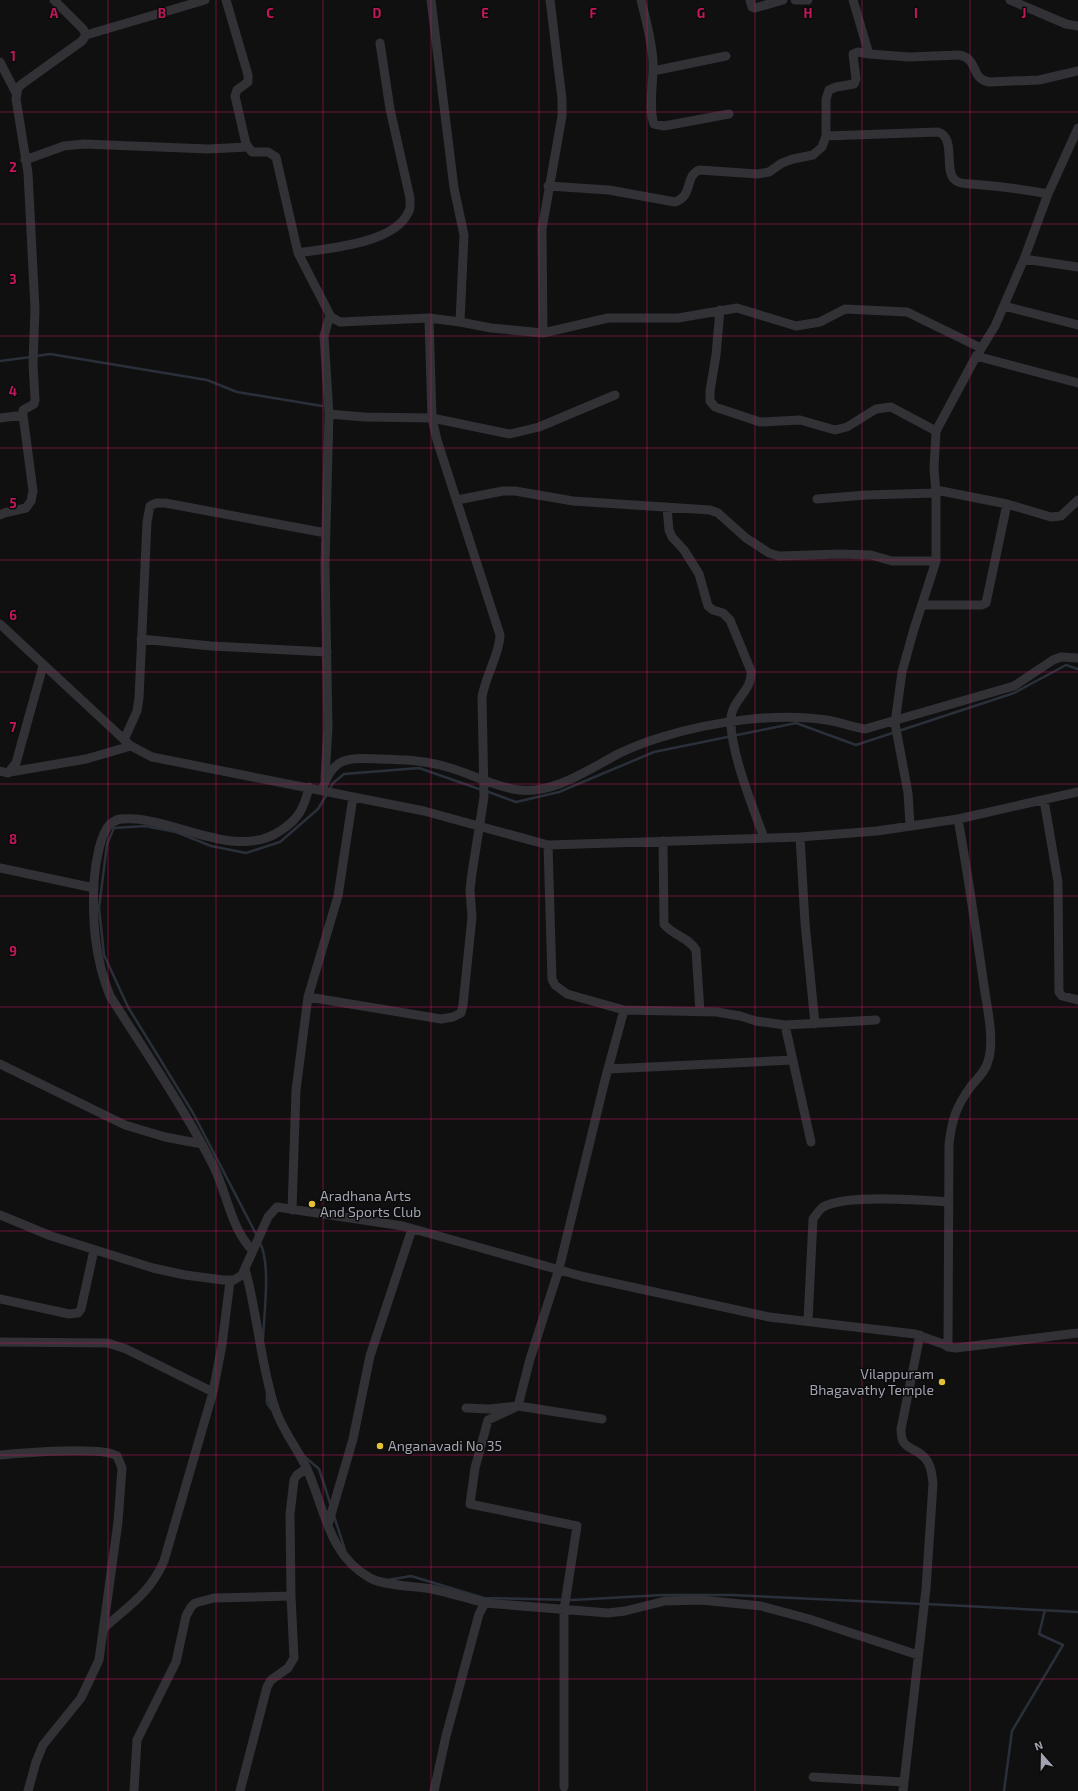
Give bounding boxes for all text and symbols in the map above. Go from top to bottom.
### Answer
text: A [50,5,59,21]
text: B [158,5,166,21]
text: C [266,5,274,21]
text: D [373,5,382,21]
text: E [481,5,489,21]
text: F [589,5,597,21]
text: G [697,5,705,21]
text: H [804,5,813,21]
text: I [914,5,918,21]
text: J [1022,5,1026,21]
text: 1 [10,48,16,64]
text: 2 [9,159,17,175]
text: 3 [9,271,17,287]
text: 4 [9,383,17,399]
text: 5 [9,495,17,511]
text: 6 [9,607,17,623]
text: 7 [10,719,17,735]
text: 8 [9,831,17,847]
text: 9 [9,943,17,959]
place label: Aradhana Arts And Sports Club [320,1187,421,1220]
marker: Aradhana Arts And Sports Club [307,1199,317,1209]
place label: Vilappuram Bhagavathy Temple [810,1365,934,1398]
marker: Vilappuram Bhagavathy Temple [937,1377,947,1387]
place label: Anganavadi No 35 [388,1437,502,1454]
marker: Anganavadi No 35 [375,1441,385,1451]
north arrow [1022,1735,1062,1775]
text: N [1032,1738,1044,1753]

